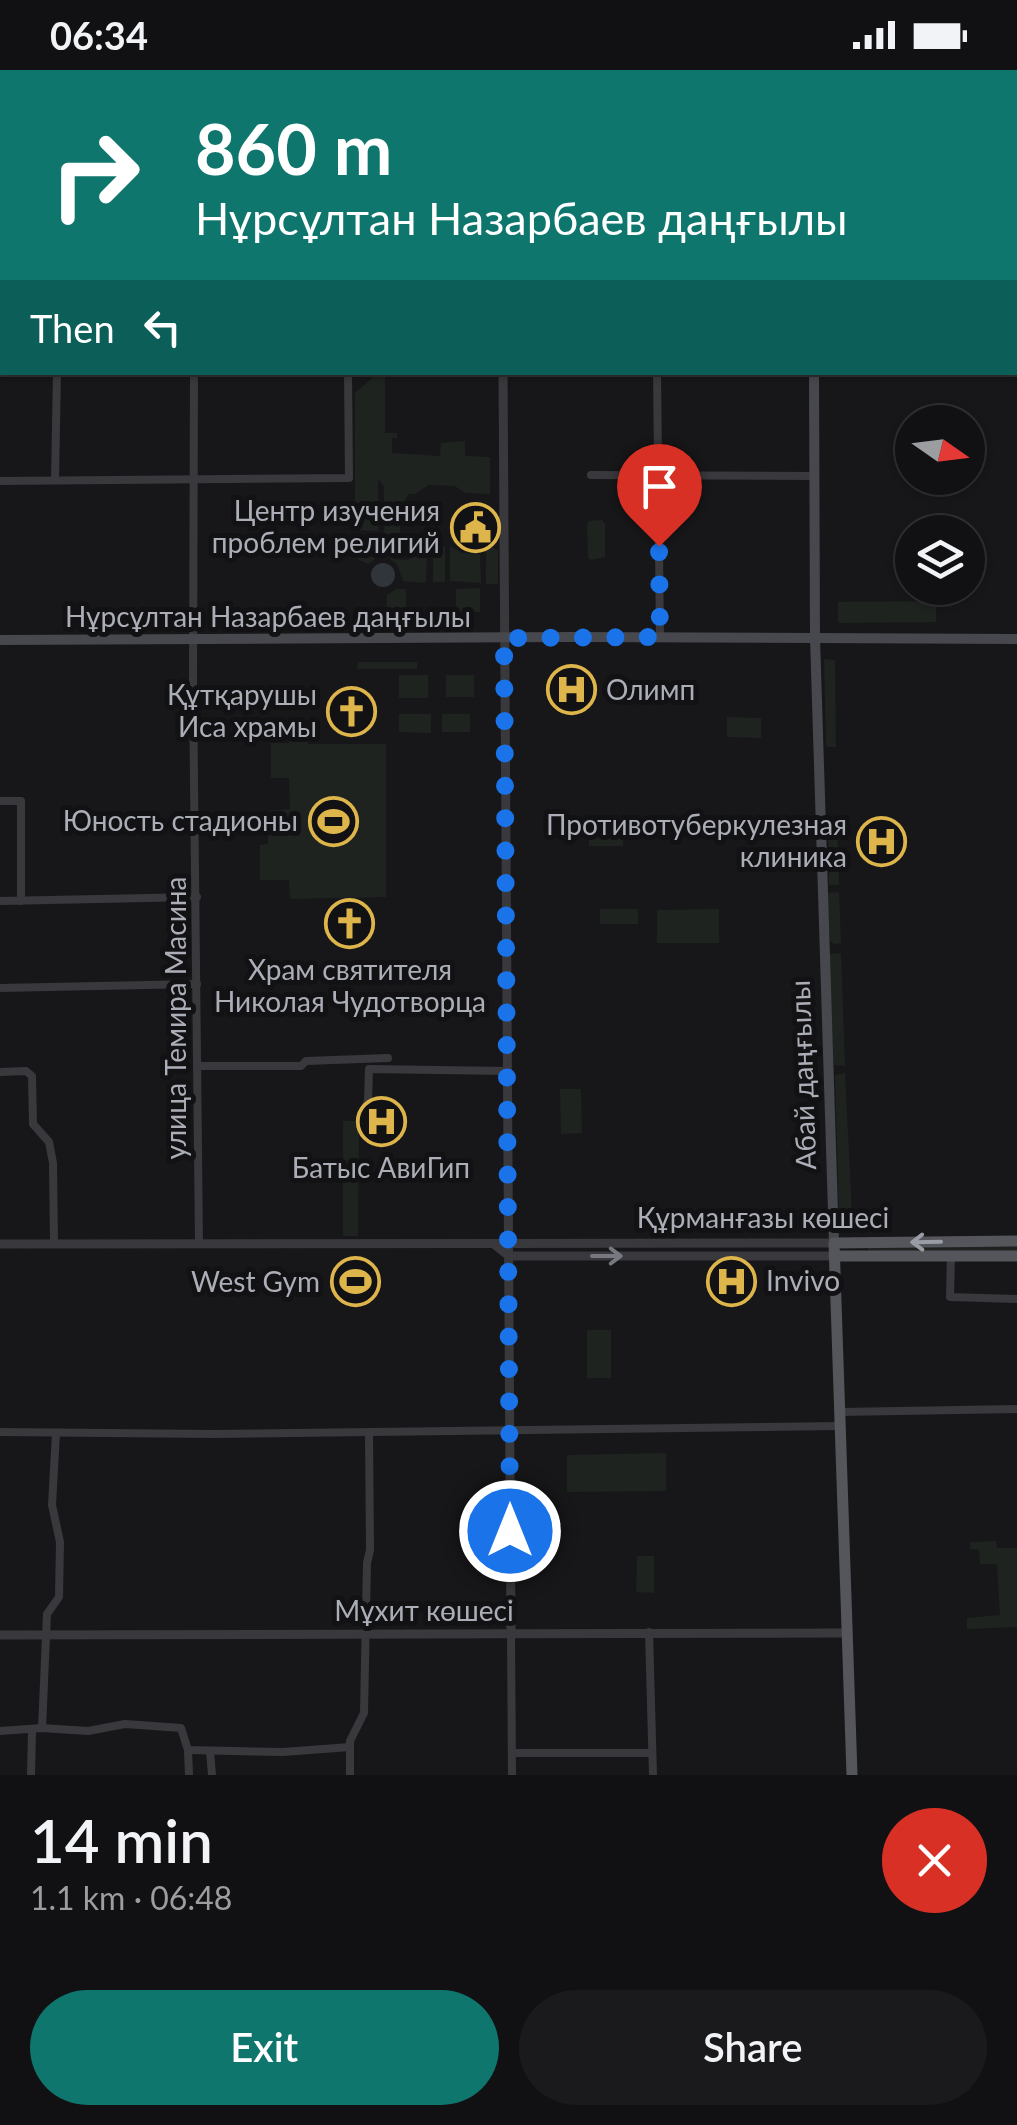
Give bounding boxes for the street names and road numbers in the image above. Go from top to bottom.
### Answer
street label: Нұрсұлтан Назарбаев даңғылы [65,599,471,633]
street label: улица Темира Масина [158,877,192,1159]
street label: Абай даңғылы [782,980,822,1170]
street label: Құрманғазы көшесі [637,1200,889,1234]
street label: Мұхит көшесі [334,1593,514,1627]

